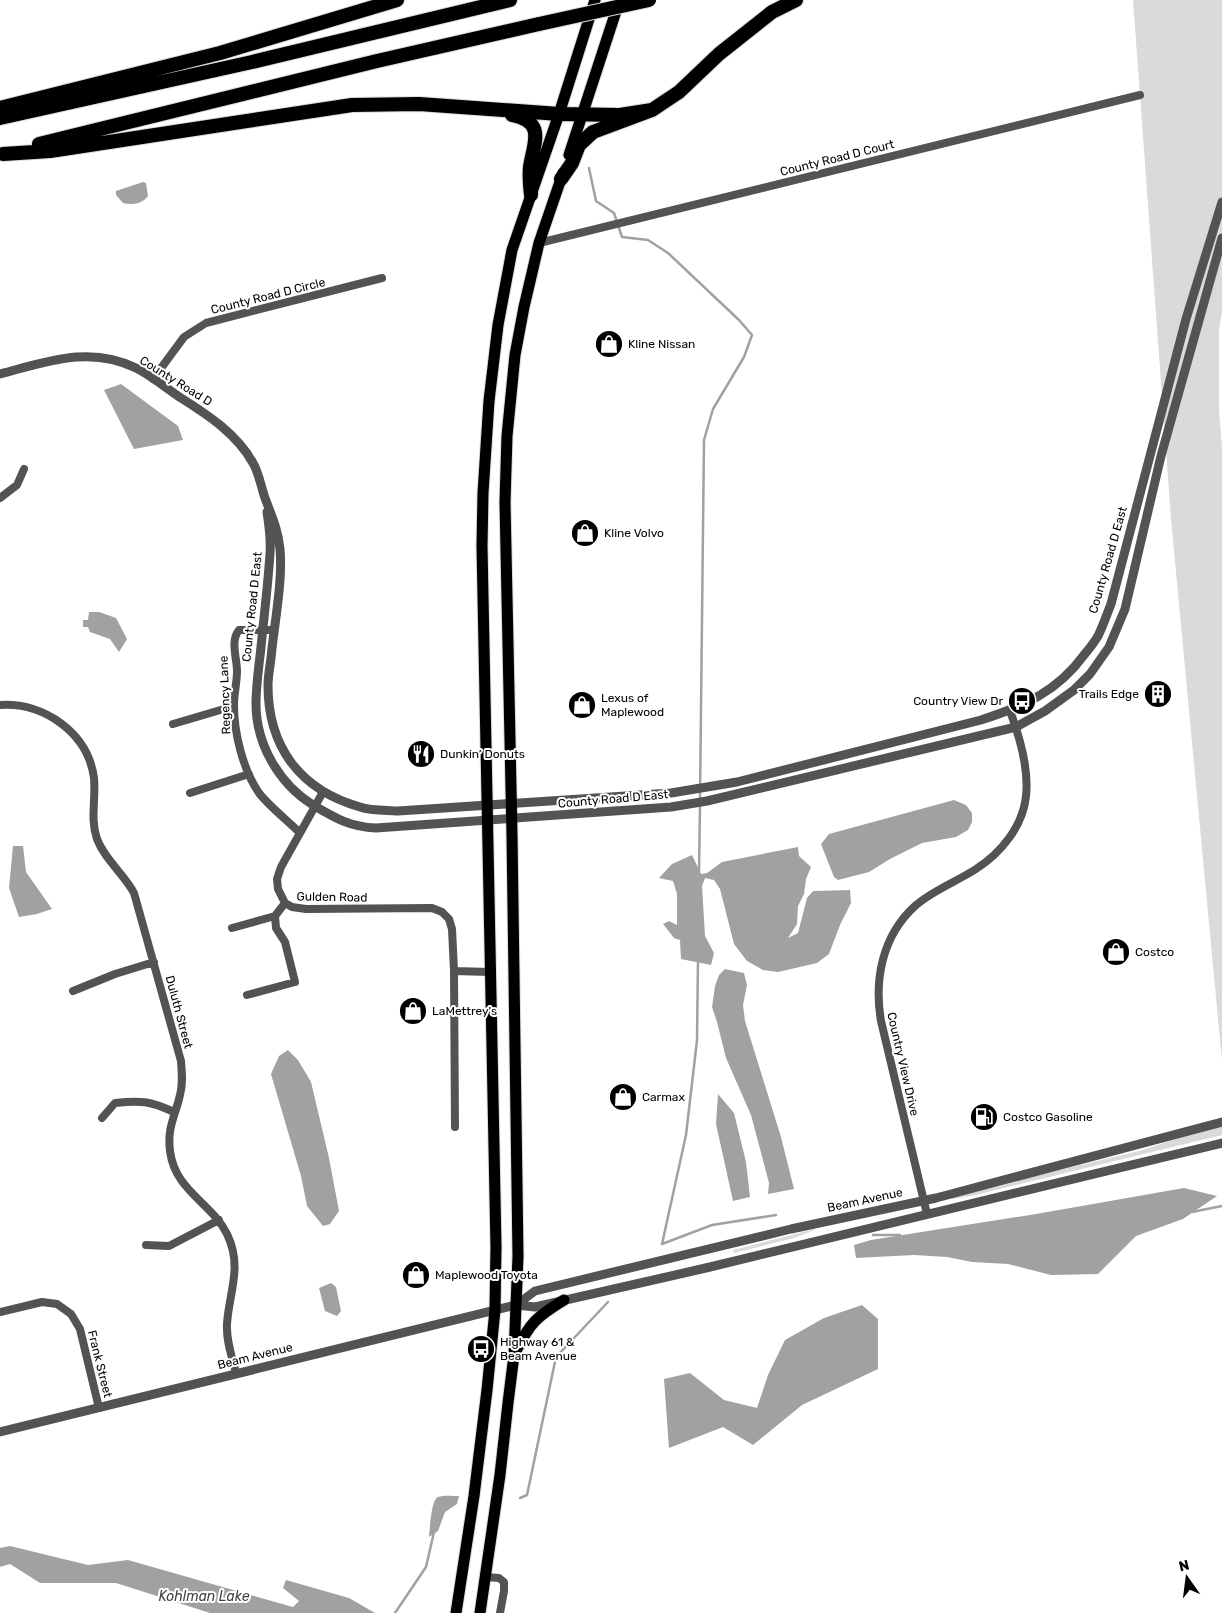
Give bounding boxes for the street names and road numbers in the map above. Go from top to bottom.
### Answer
street label: County Road D Court [778,137,896,179]
street label: County Road D Circle [209,275,327,317]
street label: County Road D [137,353,215,409]
street label: County Road D East [1086,505,1130,615]
street label: County Road D East [239,551,265,663]
street label: Regency Lane [217,655,233,735]
street label: County Road D East [557,787,669,811]
street label: Gulden Road [296,889,368,905]
street label: Duluth Street [162,974,196,1050]
street label: Country View Drive [884,1011,922,1117]
street label: Beam Avenue [826,1185,904,1215]
street label: Frank Street [85,1329,115,1399]
street label: Beam Avenue [216,1340,294,1372]

